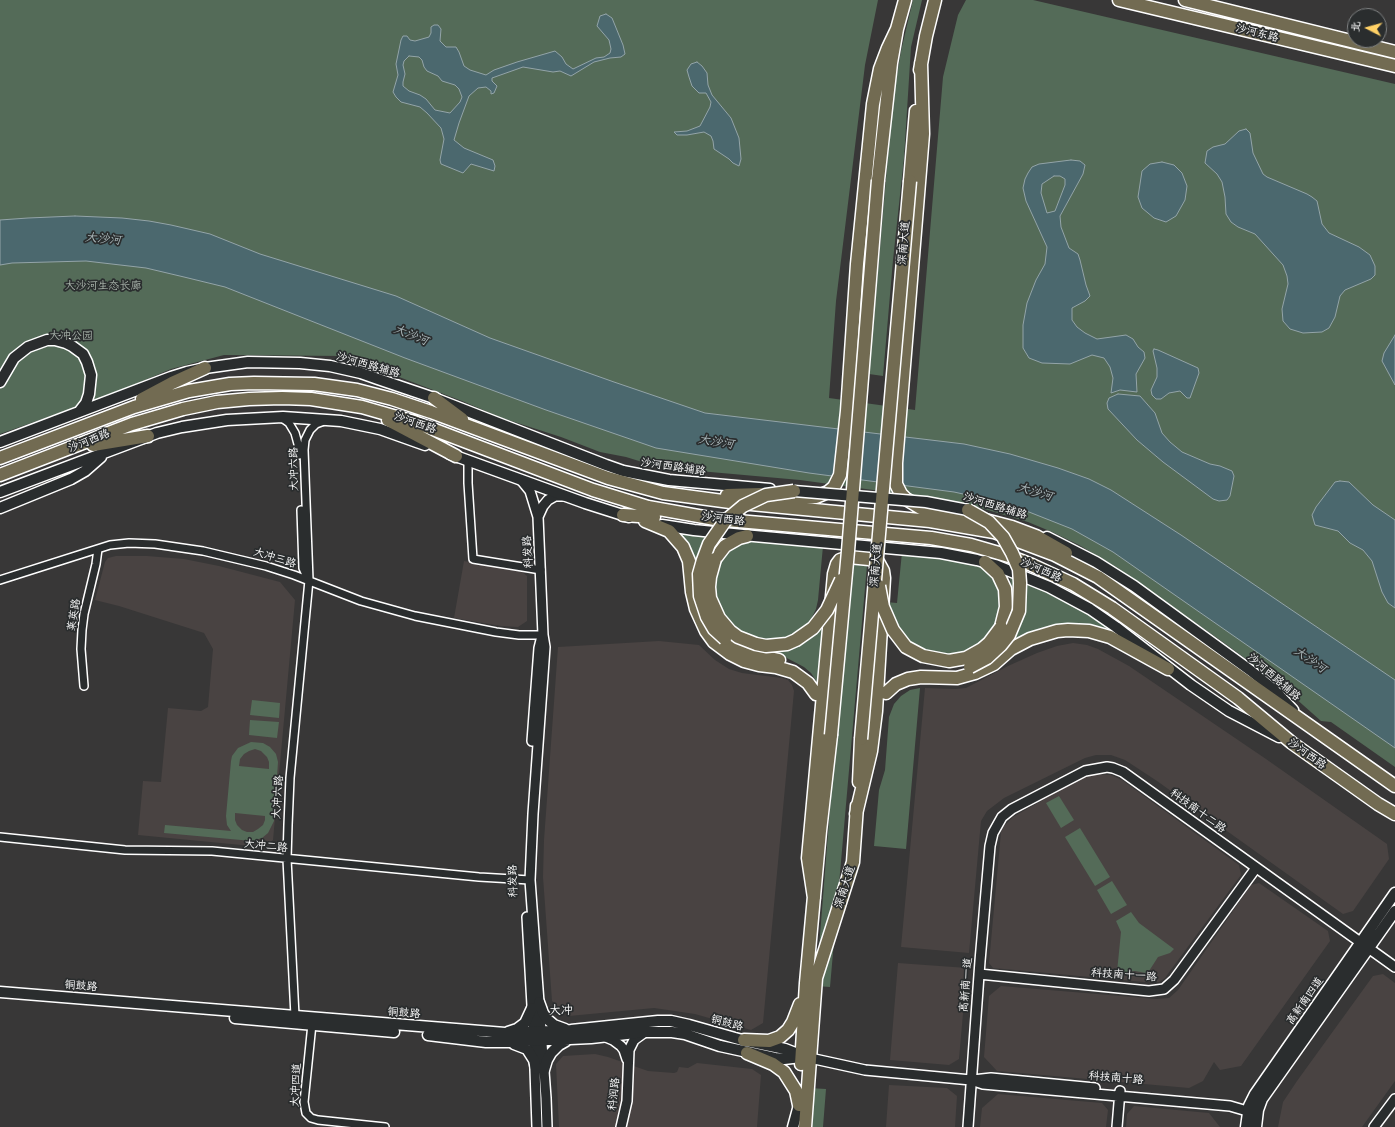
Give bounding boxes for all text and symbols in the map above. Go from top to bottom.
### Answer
north arrow [1347,8,1387,48]
street label: 沙河东路 [1234,21,1280,45]
text: 北 [1349,21,1363,33]
street label: 深南大道 [896,221,912,265]
water label: 大沙河 [84,230,122,248]
park label: 大沙河生态长廊 [65,279,141,293]
water label: 大沙河 [392,322,430,348]
park label: 大冲公园 [49,329,93,343]
street label: 沙河西路辅路 [334,350,402,380]
street label: 沙河西路 [392,410,438,436]
street label: 沙河西路 [66,427,112,455]
water label: 大沙河 [697,432,735,452]
street label: 大冲六路 [287,447,301,491]
street label: 沙河西路辅路 [639,456,707,478]
water label: 大沙河 [1016,480,1054,504]
street label: 沙河西路辅路 [962,490,1028,522]
street label: 沙河西路 [700,510,746,528]
street label: 科发路 [521,535,535,569]
street label: 深南大道 [868,543,884,587]
street label: 大冲三路 [252,545,298,571]
street label: 沙河西路 [1018,555,1064,585]
street label: 莱英路 [65,598,83,632]
water label: 大沙河 [1291,644,1329,676]
street label: 沙河西路辅路 [1245,650,1303,704]
street label: 沙河西路 [1285,736,1329,772]
street label: 大冲六路 [270,775,286,819]
street label: 科技南十二路 [1167,786,1229,836]
street label: 大冲二路 [243,837,289,855]
street label: 科发路 [506,864,520,898]
street label: 深南大道 [832,864,858,910]
street label: 高新南一道 [957,957,975,1013]
street label: 科技南十一路 [1091,966,1157,984]
street label: 高新南四道 [1284,975,1326,1027]
street label: 铜鼓路 [64,978,98,994]
district label: 大冲 [549,1004,573,1018]
street label: 铜鼓路 [387,1005,421,1021]
street label: 铜鼓路 [709,1012,745,1034]
street label: 大冲四道 [288,1063,304,1107]
street label: 科技南十路 [1088,1069,1144,1087]
street label: 科润路 [606,1077,622,1111]

